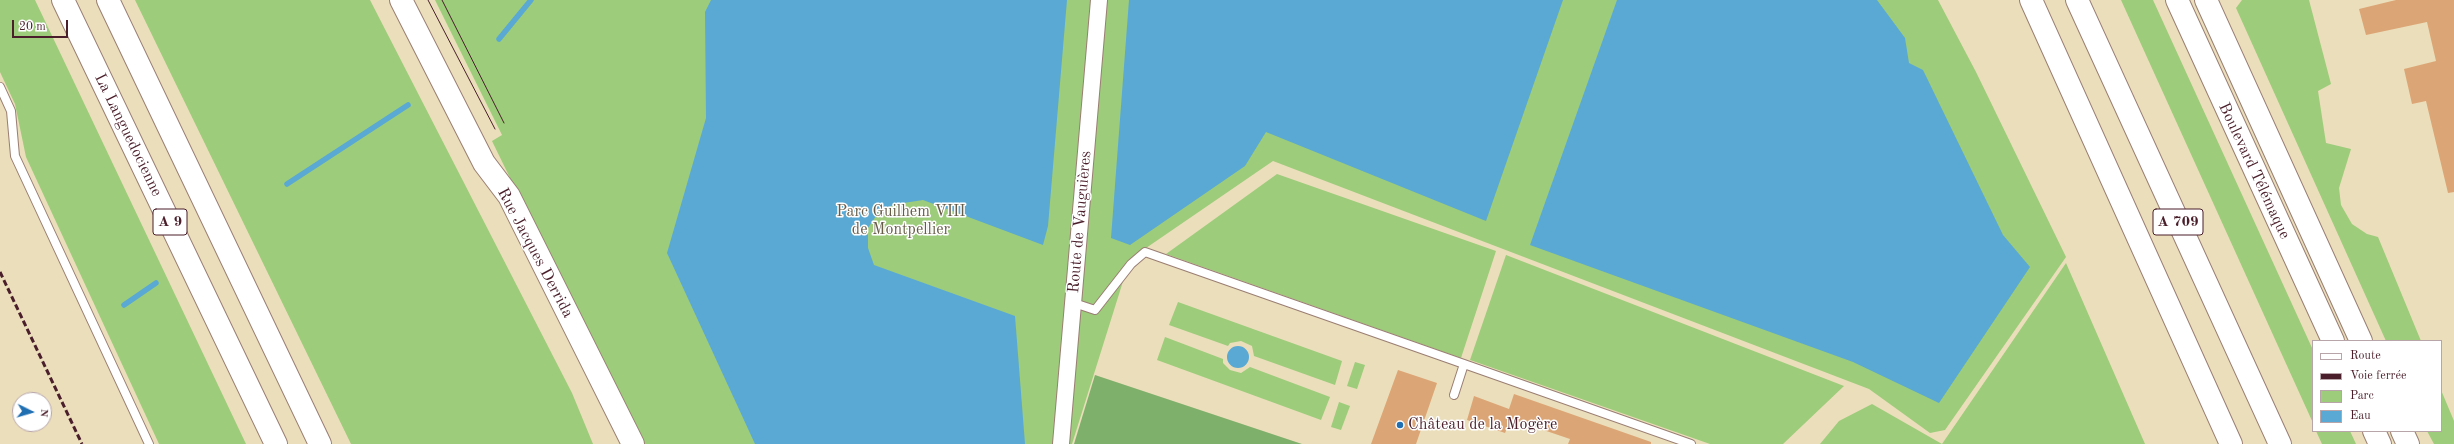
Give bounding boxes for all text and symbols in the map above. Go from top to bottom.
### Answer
scale bar [14,12,70,38]
text: 20 m [19,21,46,33]
street label: La Languedocienne [90,70,166,200]
street label: Boulevard Télémaque [2214,100,2294,242]
street label: Route de Vauguières [1064,150,1096,294]
street label: Rue Jacques Derrida [493,185,577,321]
park label: Parc Guilhem VIII de Montpellier [836,202,966,240]
road number: A 9 [153,209,187,235]
road number: A 709 [2153,209,2203,235]
legend [2312,340,2442,432]
text: Route [2350,350,2381,362]
text: Voie ferrée [2350,370,2407,382]
text: Parc [2350,390,2374,402]
north arrow [12,392,52,432]
text: N [38,408,49,418]
text: Eau [2350,410,2371,422]
place label: Château de la Mogère [1408,415,1557,435]
marker: Château de la Mogère [1395,420,1405,430]

